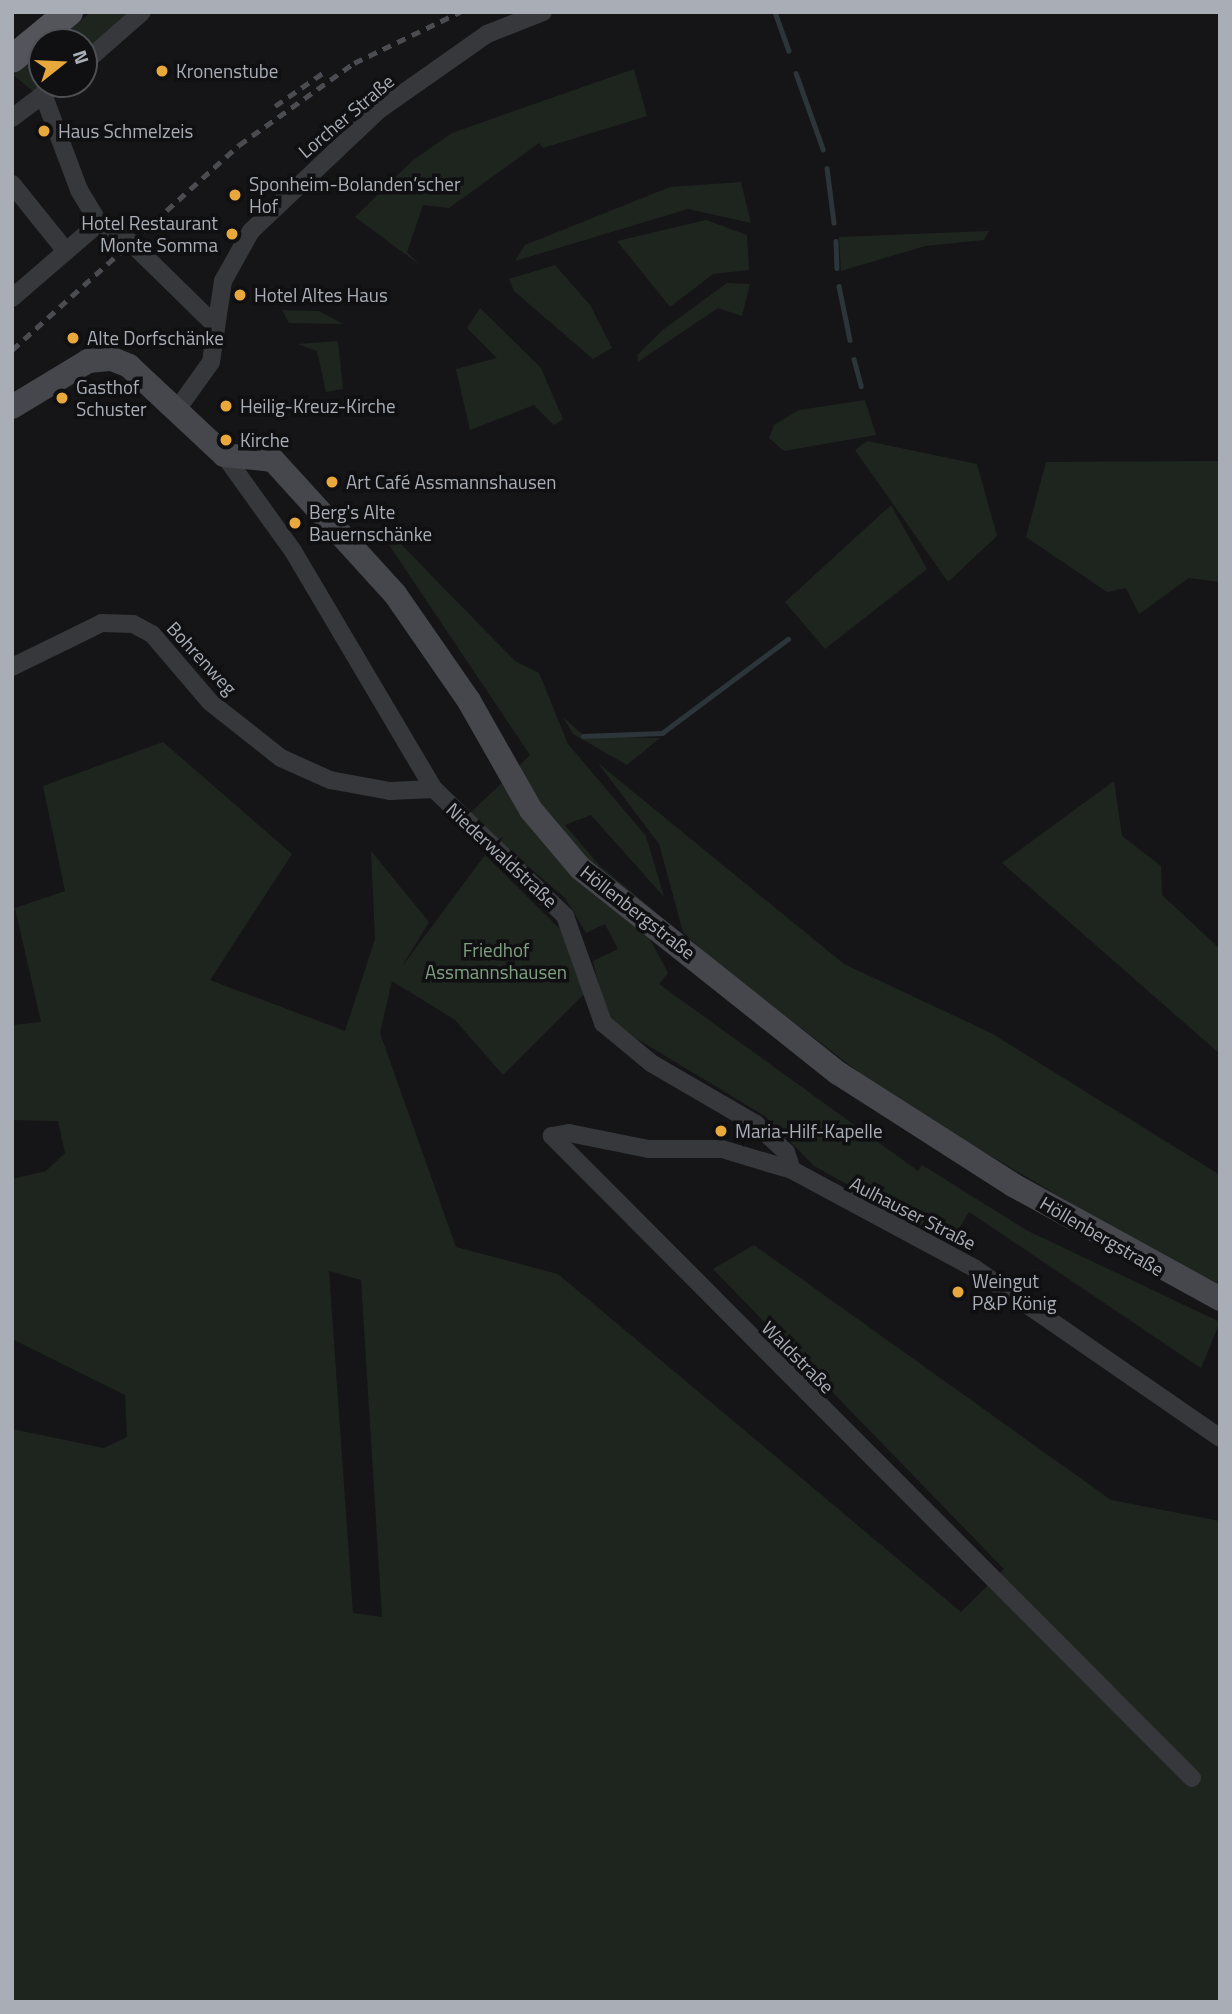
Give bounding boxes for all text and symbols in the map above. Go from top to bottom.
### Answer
north arrow [28,28,98,98]
text: N [66,46,97,68]
place label: Kronenstube [176,60,278,82]
marker: Kronenstube [154,63,170,79]
street label: Lorcher Straße [294,69,398,163]
place label: Haus Schmelzeis [58,120,193,142]
marker: Haus Schmelzeis [36,123,52,139]
place label: Sponheim-Bolanden’scher Hof [249,173,461,217]
marker: Sponheim-Bolanden’scher Hof [227,187,243,203]
place label: Hotel Restaurant Monte Somma [81,212,218,256]
marker: Hotel Restaurant Monte Somma [224,226,240,242]
place label: Hotel Altes Haus [254,284,388,306]
marker: Hotel Altes Haus [232,287,248,303]
place label: Alte Dorfschänke [87,327,224,349]
marker: Alte Dorfschänke [65,330,81,346]
place label: Gasthof Schuster [76,376,147,420]
marker: Gasthof Schuster [54,390,70,406]
place label: Heilig-Kreuz-Kirche [240,395,396,417]
marker: Heilig-Kreuz-Kirche [218,398,234,414]
place label: Kirche [240,429,289,451]
marker: Kirche [218,432,234,448]
place label: Art Café Assmannshausen [346,471,557,493]
marker: Art Café Assmannshausen [324,474,340,490]
place label: Berg's Alte Bauernschänke [309,501,432,545]
marker: Berg's Alte Bauernschänke [287,515,303,531]
street label: Bohrenweg [162,617,242,699]
street label: Niederwaldstraße [442,798,562,912]
street label: Höllenbergstraße [576,860,700,964]
park label: Friedhof Assmannshausen [425,939,567,983]
place label: Maria-Hilf-Kapelle [735,1120,883,1142]
marker: Maria-Hilf-Kapelle [713,1123,729,1139]
street label: Aulhauser Straße [846,1171,980,1255]
street label: Höllenbergstraße [1036,1191,1168,1281]
place label: Weingut P&P König [972,1270,1056,1314]
marker: Weingut P&P König [950,1284,966,1300]
street label: Waldstraße [757,1316,839,1398]

